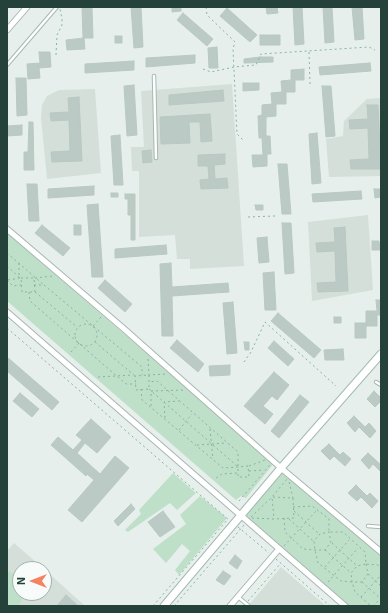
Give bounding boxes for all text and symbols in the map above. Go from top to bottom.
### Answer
north arrow [12,561,52,601]
text: N [14,577,27,585]

